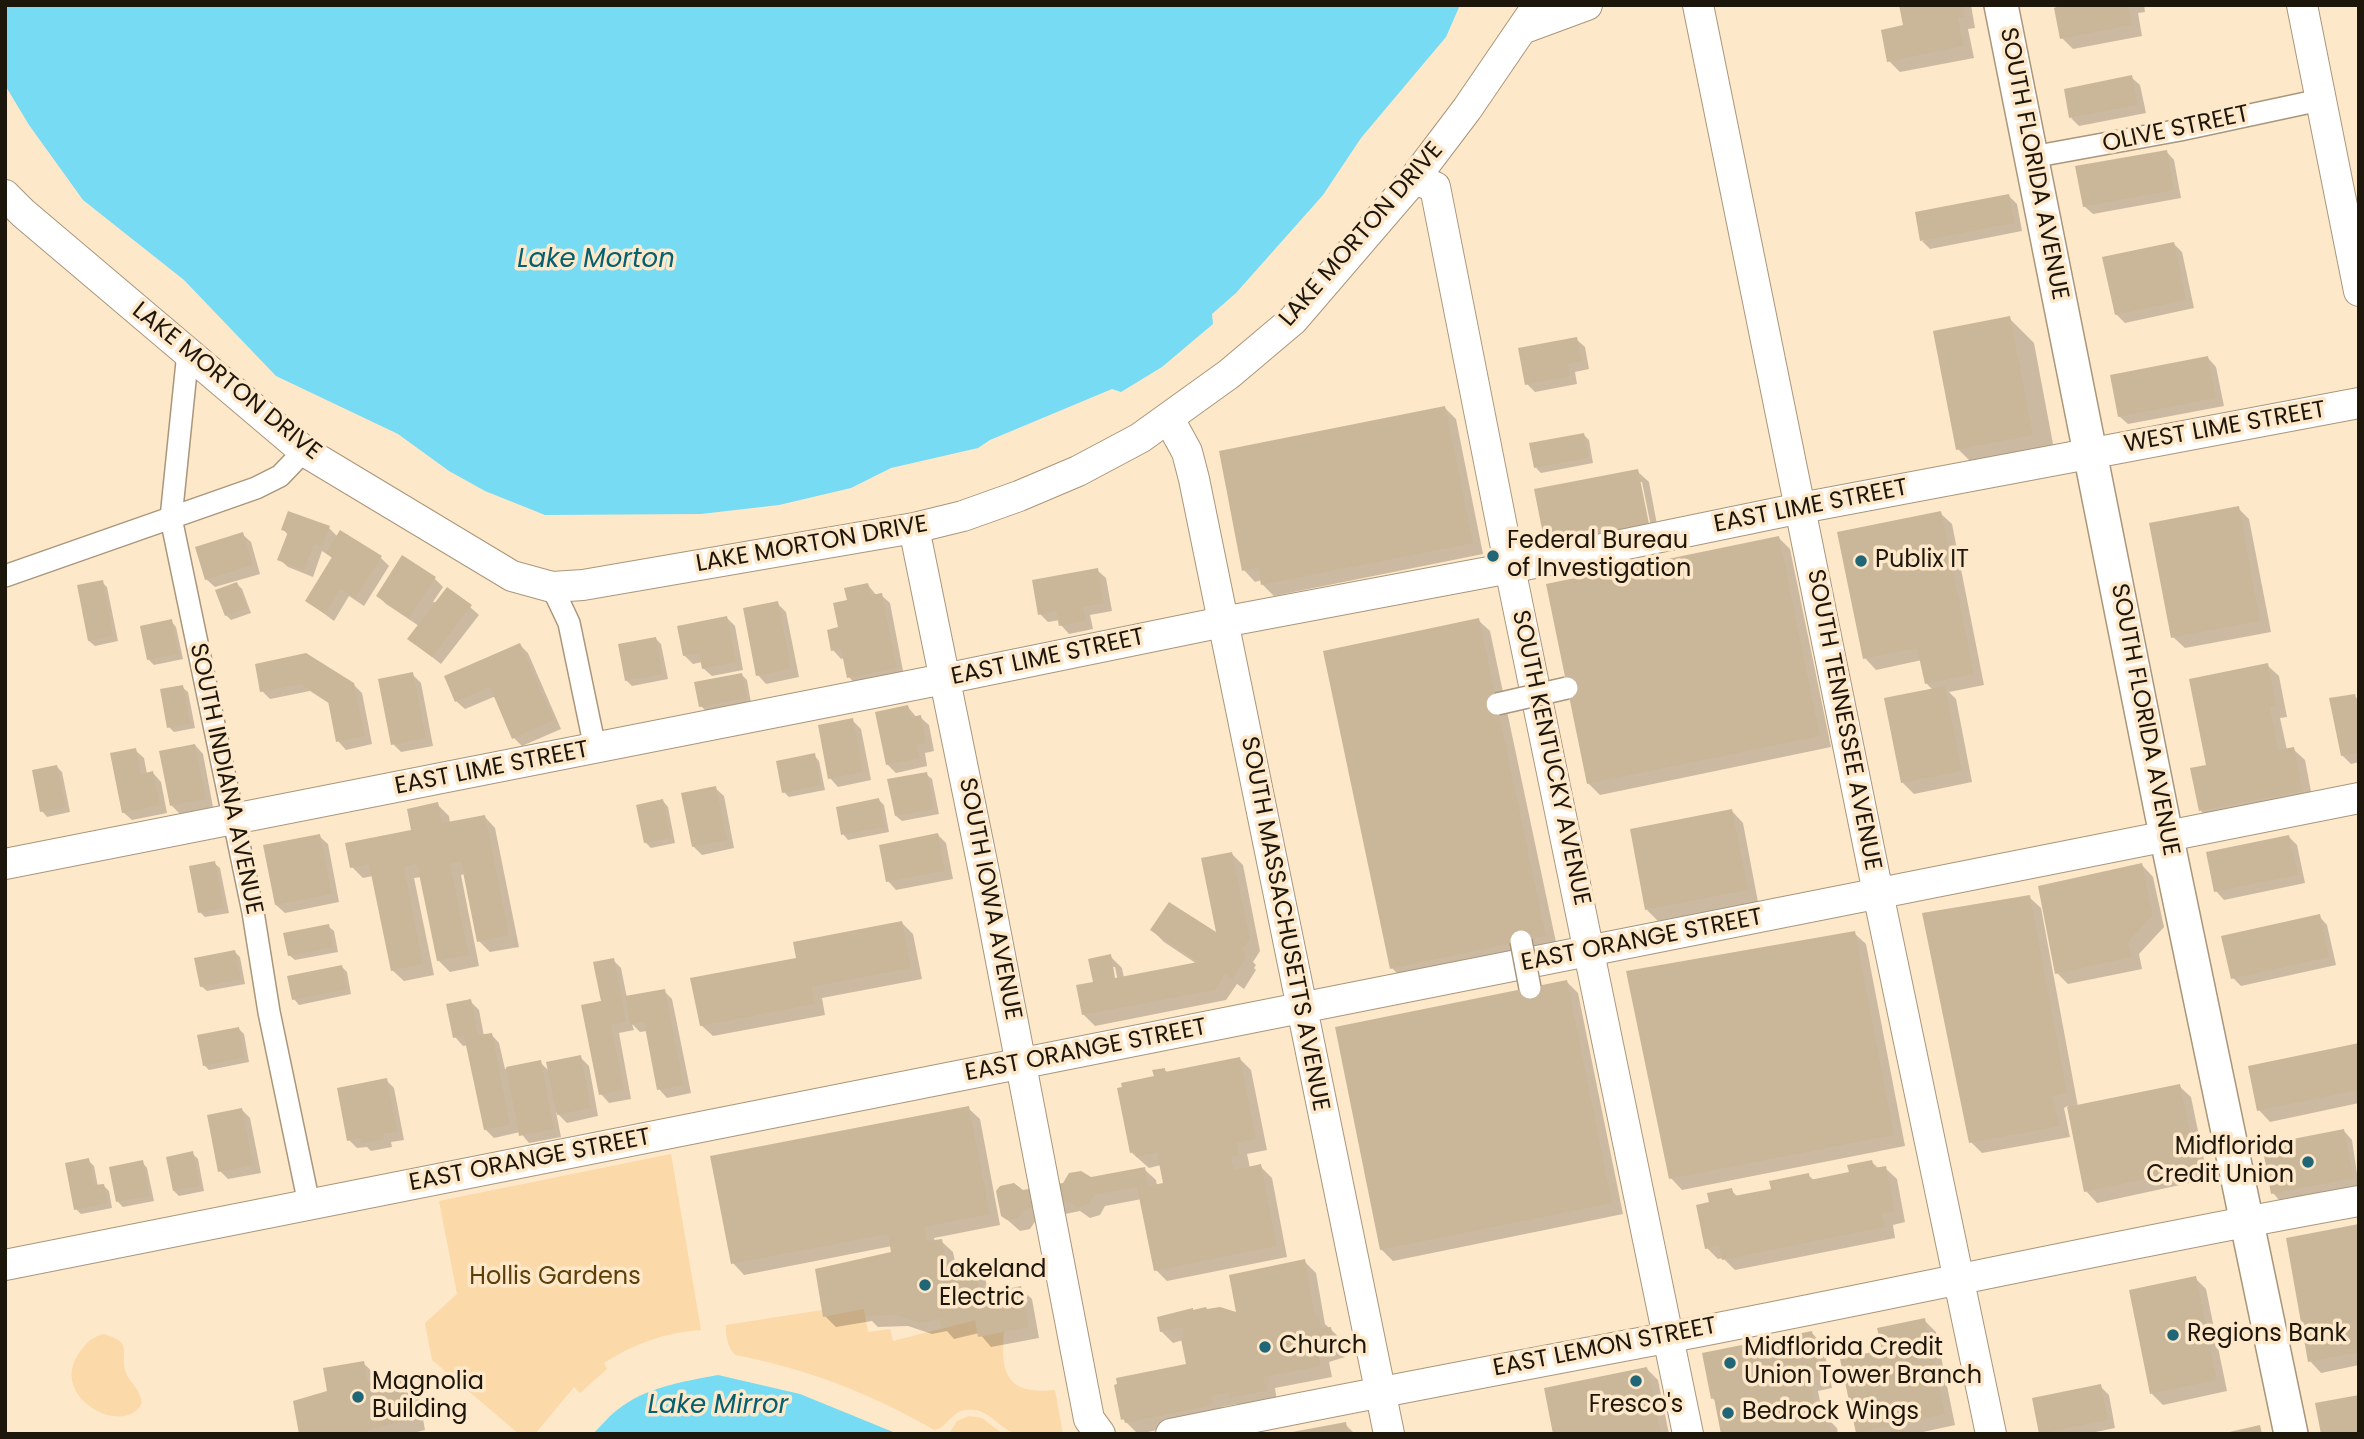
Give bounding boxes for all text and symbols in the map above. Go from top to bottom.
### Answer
street label: SOUTH FLORIDA AVENUE [1992,25,2074,303]
street label: OLIVE STREET [2100,100,2252,160]
street label: LAKE MORTON DRIVE [1274,137,1450,333]
water label: Lake Morton [517,244,675,276]
street label: LAKE MORTON DRIVE [126,297,326,467]
street label: WEST LIME STREET [2122,396,2328,460]
street label: EAST LIME STREET [1712,474,1910,540]
street label: LAKE MORTON DRIVE [694,510,930,580]
place label: Federal Bureau of Investigation [1507,528,1691,584]
place label: Publix IT [1875,547,1969,575]
marker: Federal Bureau of Investigation [1485,548,1501,564]
marker: Publix IT [1853,553,1869,569]
street label: SOUTH TENNESSEE AVENUE [1800,567,1886,873]
street label: SOUTH FLORIDA AVENUE [2103,581,2185,859]
street label: SOUTH KENTUCKY AVENUE [1505,608,1595,908]
street label: EAST LIME STREET [949,623,1147,693]
street label: SOUTH INDIANA AVENUE [182,641,268,917]
street label: SOUTH MASSACHUSETTS AVENUE [1234,734,1334,1114]
street label: EAST LIME STREET [393,736,591,802]
street label: SOUTH IOWA AVENUE [951,776,1027,1022]
street label: EAST ORANGE STREET [1519,903,1765,979]
street label: EAST ORANGE STREET [963,1013,1209,1089]
street label: EAST ORANGE STREET [407,1123,653,1199]
place label: Midflorida Credit Union [2146,1134,2294,1190]
marker: Midflorida Credit Union [2300,1154,2316,1170]
place label: Lakeland Electric [939,1257,1047,1313]
park label: Hollis Gardens [469,1264,641,1292]
marker: Lakeland Electric [917,1277,933,1293]
street label: EAST LEMON STREET [1491,1312,1719,1384]
place label: Regions Bank [2187,1321,2347,1349]
marker: Regions Bank [2165,1327,2181,1343]
place label: Church [1279,1333,1367,1361]
place label: Midflorida Credit Union Tower Branch [1744,1335,1982,1391]
marker: Church [1257,1339,1273,1355]
marker: Midflorida Credit Union Tower Branch [1722,1355,1738,1371]
place label: Magnolia Building [372,1369,484,1425]
marker: Fresco's [1628,1373,1644,1389]
marker: Magnolia Building [350,1389,366,1405]
water label: Lake Mirror [648,1390,788,1422]
place label: Fresco's [1589,1392,1683,1420]
place label: Bedrock Wings [1742,1399,1919,1427]
marker: Bedrock Wings [1720,1405,1736,1421]

